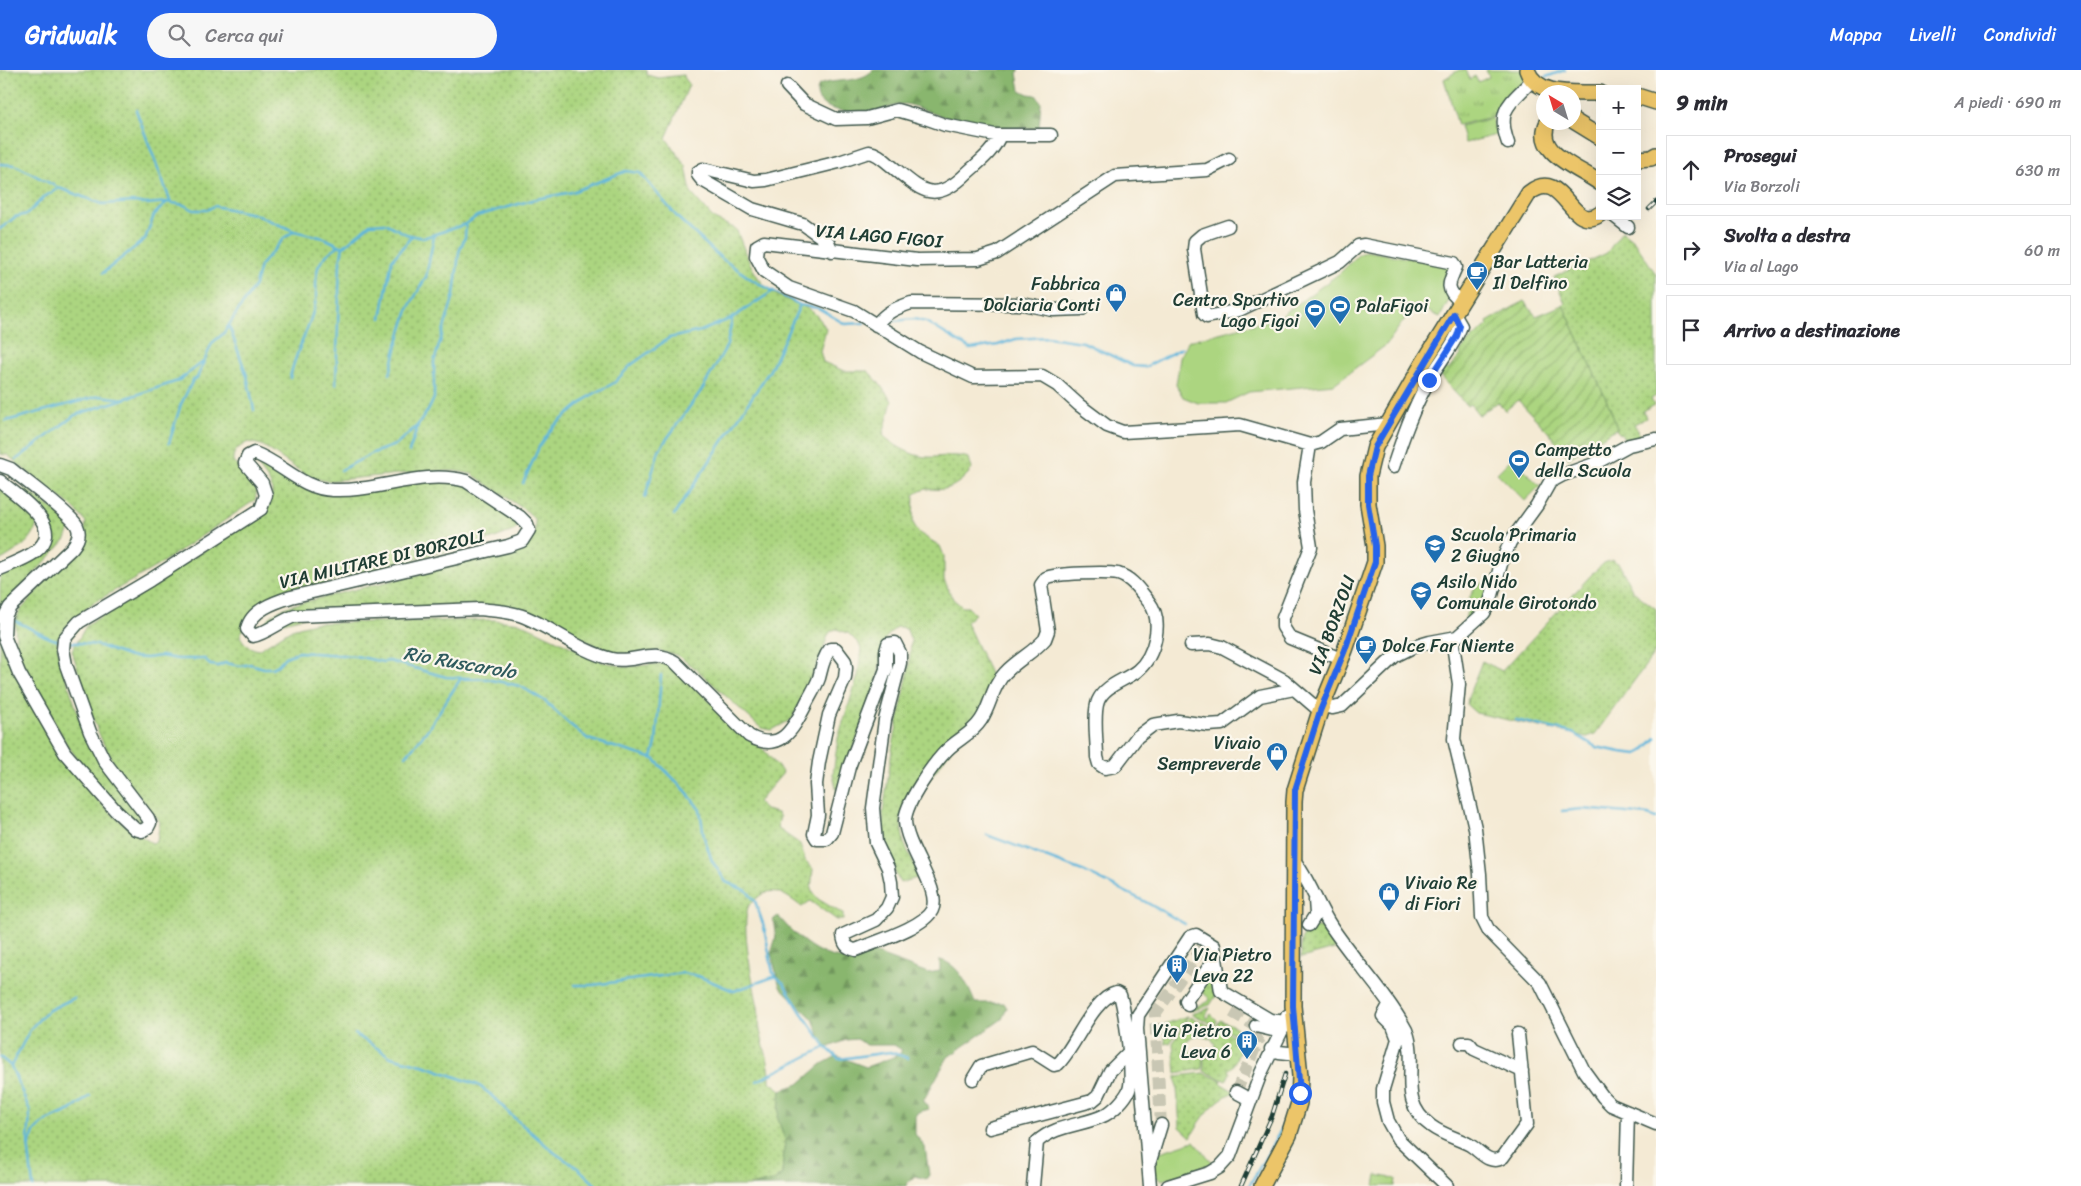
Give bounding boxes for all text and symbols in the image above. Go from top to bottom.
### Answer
search box [147,13,497,58]
text: Gridwalk [25,14,117,56]
text: Cerca qui [205,19,283,52]
text: Mappa [1830,19,1882,51]
text: Livelli [1910,19,1956,51]
text: Condividi [1984,19,2056,51]
icon: search [165,21,193,49]
text: 9 min [1676,84,1728,122]
north arrow [1536,85,1581,130]
map controls [1596,85,1641,220]
button: + [1596,85,1641,130]
text: A piedi · 690 m [1954,88,2061,117]
button: − [1596,130,1641,175]
text: Prosegui [1724,139,1797,172]
icon: ahead [1677,156,1705,184]
text: 630 m [2016,156,2060,185]
text: Via Borzoli [1724,172,1800,201]
button: layers [1596,175,1641,220]
street label: VIA LAGO FIGOI [814,215,946,258]
text: Svolta a destra [1724,219,1850,252]
icon: right [1677,236,1705,264]
text: 60 m [2024,236,2060,265]
place label: Bar Latteria Il Delfino [1492,246,1589,299]
text: Via al Lago [1724,252,1799,281]
cafe icon: Bar Latteria Il Delfino [1465,260,1489,291]
place label: Fabbrica Dolciaria Conti [983,268,1101,321]
shop icon: Fabbrica Dolciaria Conti [1104,282,1128,313]
place label: Centro Sportivo Lago Figoi [1173,284,1300,337]
place label: PalaFigoi [1356,290,1429,322]
sports icon: PalaFigoi [1328,294,1352,325]
sports icon: Centro Sportivo Lago Figoi [1303,298,1327,329]
text: Arrivo a destinazione [1724,314,1900,347]
icon: arrive [1677,316,1705,344]
route end [1418,369,1441,392]
place label: Campetto della Scuola [1535,434,1632,487]
sports icon: Campetto della Scuola [1507,448,1531,479]
street label: VIA MILITARE DI BORZOLI [276,519,490,598]
place label: Scuola Primaria 2 Giugno [1451,519,1576,572]
school or university icon: Scuola Primaria 2 Giugno [1423,533,1447,564]
place label: Asilo Nido Comunale Girotondo [1436,566,1597,619]
street label: VIA BORZOLI [1299,570,1365,680]
school or university icon: Asilo Nido Comunale Girotondo [1409,580,1433,611]
place label: Dolce Far Niente [1382,630,1514,662]
cafe icon: Dolce Far Niente [1354,634,1378,665]
water label: Rio Ruscarolo [401,636,520,689]
place label: Vivaio Sempreverde [1157,727,1261,780]
shop icon: Vivaio Sempreverde [1265,741,1289,772]
place label: Vivaio Re di Fiori [1405,867,1477,920]
shop icon: Vivaio Re di Fiori [1377,881,1401,912]
place label: Via Pietro Leva 22 [1193,939,1272,992]
building icon: Via Pietro Leva 22 [1165,953,1189,984]
place label: Via Pietro Leva 6 [1152,1015,1231,1068]
building icon: Via Pietro Leva 6 [1235,1029,1259,1060]
route start [1289,1082,1312,1105]

